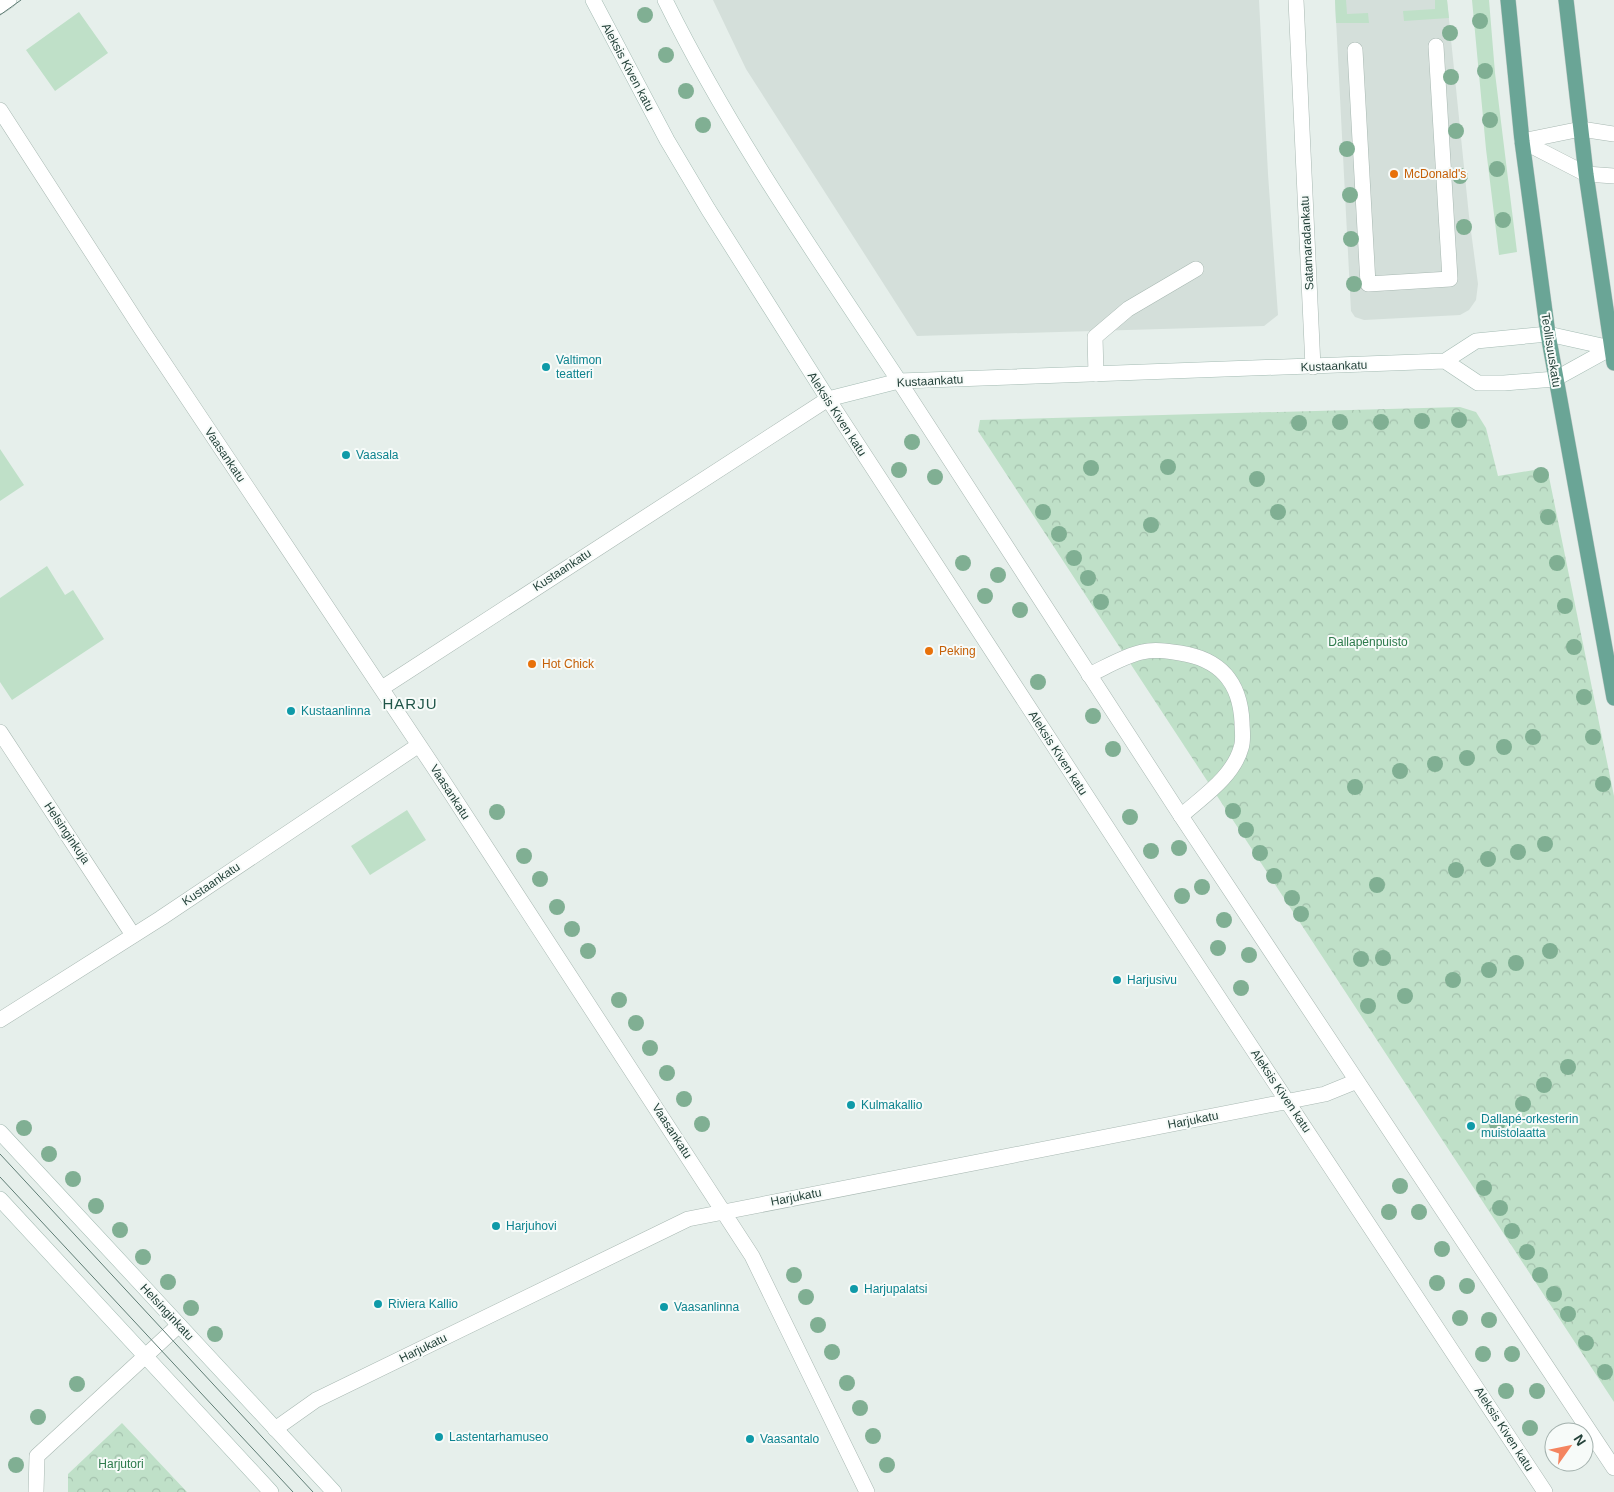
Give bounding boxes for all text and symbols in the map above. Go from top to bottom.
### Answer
street label: Aleksis Kiven katu [599,21,657,113]
place label: McDonald's [1404,167,1466,181]
marker: McDonald's [1388,168,1400,180]
street label: Satamaradankatu [1298,195,1316,291]
street label: Teollisuuskatu [1538,312,1564,388]
place label: Valtimon teatteri [556,353,602,381]
street label: Kustaankatu [1300,358,1368,374]
marker: Valtimon teatteri [540,361,552,373]
street label: Aleksis Kiven katu [805,369,869,459]
street label: Kustaankatu [896,372,964,390]
street label: Vaasankatu [202,425,248,485]
place label: Vaasala [356,448,399,462]
marker: Vaasala [340,449,352,461]
street label: Kustaankatu [530,546,594,594]
park label: Dallapénpuisto [1328,635,1408,649]
place label: Peking [939,644,976,658]
marker: Peking [923,645,935,657]
place label: Hot Chick [542,657,595,671]
marker: Hot Chick [526,658,538,670]
district label: HARJU [382,695,438,712]
place label: Kustaanlinna [301,704,371,718]
marker: Kustaanlinna [285,705,297,717]
street label: Aleksis Kiven katu [1026,708,1090,798]
street label: Vaasankatu [427,762,473,822]
street label: Helsinginkuja [41,799,93,867]
street label: Kustaankatu [179,860,243,908]
place label: Harjusivu [1127,973,1177,987]
marker: Harjusivu [1111,974,1123,986]
street label: Aleksis Kiven katu [1248,1047,1314,1135]
place label: Kulmakallio [861,1098,923,1112]
marker: Kulmakallio [845,1099,857,1111]
street label: Vaasankatu [649,1101,695,1161]
street label: Harjukatu [1166,1108,1220,1132]
place label: Dallapé-orkesterin muistolaatta [1481,1112,1578,1140]
marker: Dallapé-orkesterin muistolaatta [1465,1120,1477,1132]
street label: Harjukatu [769,1185,823,1209]
place label: Harjuhovi [506,1219,557,1233]
marker: Harjuhovi [490,1220,502,1232]
street label: Helsinginkatu [137,1281,197,1343]
place label: Harjupalatsi [864,1282,927,1296]
marker: Harjupalatsi [848,1283,860,1295]
place label: Riviera Kallio [388,1297,458,1311]
marker: Riviera Kallio [372,1298,384,1310]
place label: Vaasanlinna [674,1300,739,1314]
marker: Vaasanlinna [658,1301,670,1313]
street label: Harjukatu [397,1330,449,1366]
street label: Aleksis Kiven katu [1472,1384,1536,1474]
north arrow [1544,1422,1594,1472]
place label: Lastentarhamuseo [449,1430,549,1444]
marker: Lastentarhamuseo [433,1431,445,1443]
text: N [1570,1431,1589,1449]
place label: Vaasantalo [760,1432,819,1446]
marker: Vaasantalo [744,1433,756,1445]
park label: Harjutori [98,1457,144,1471]

